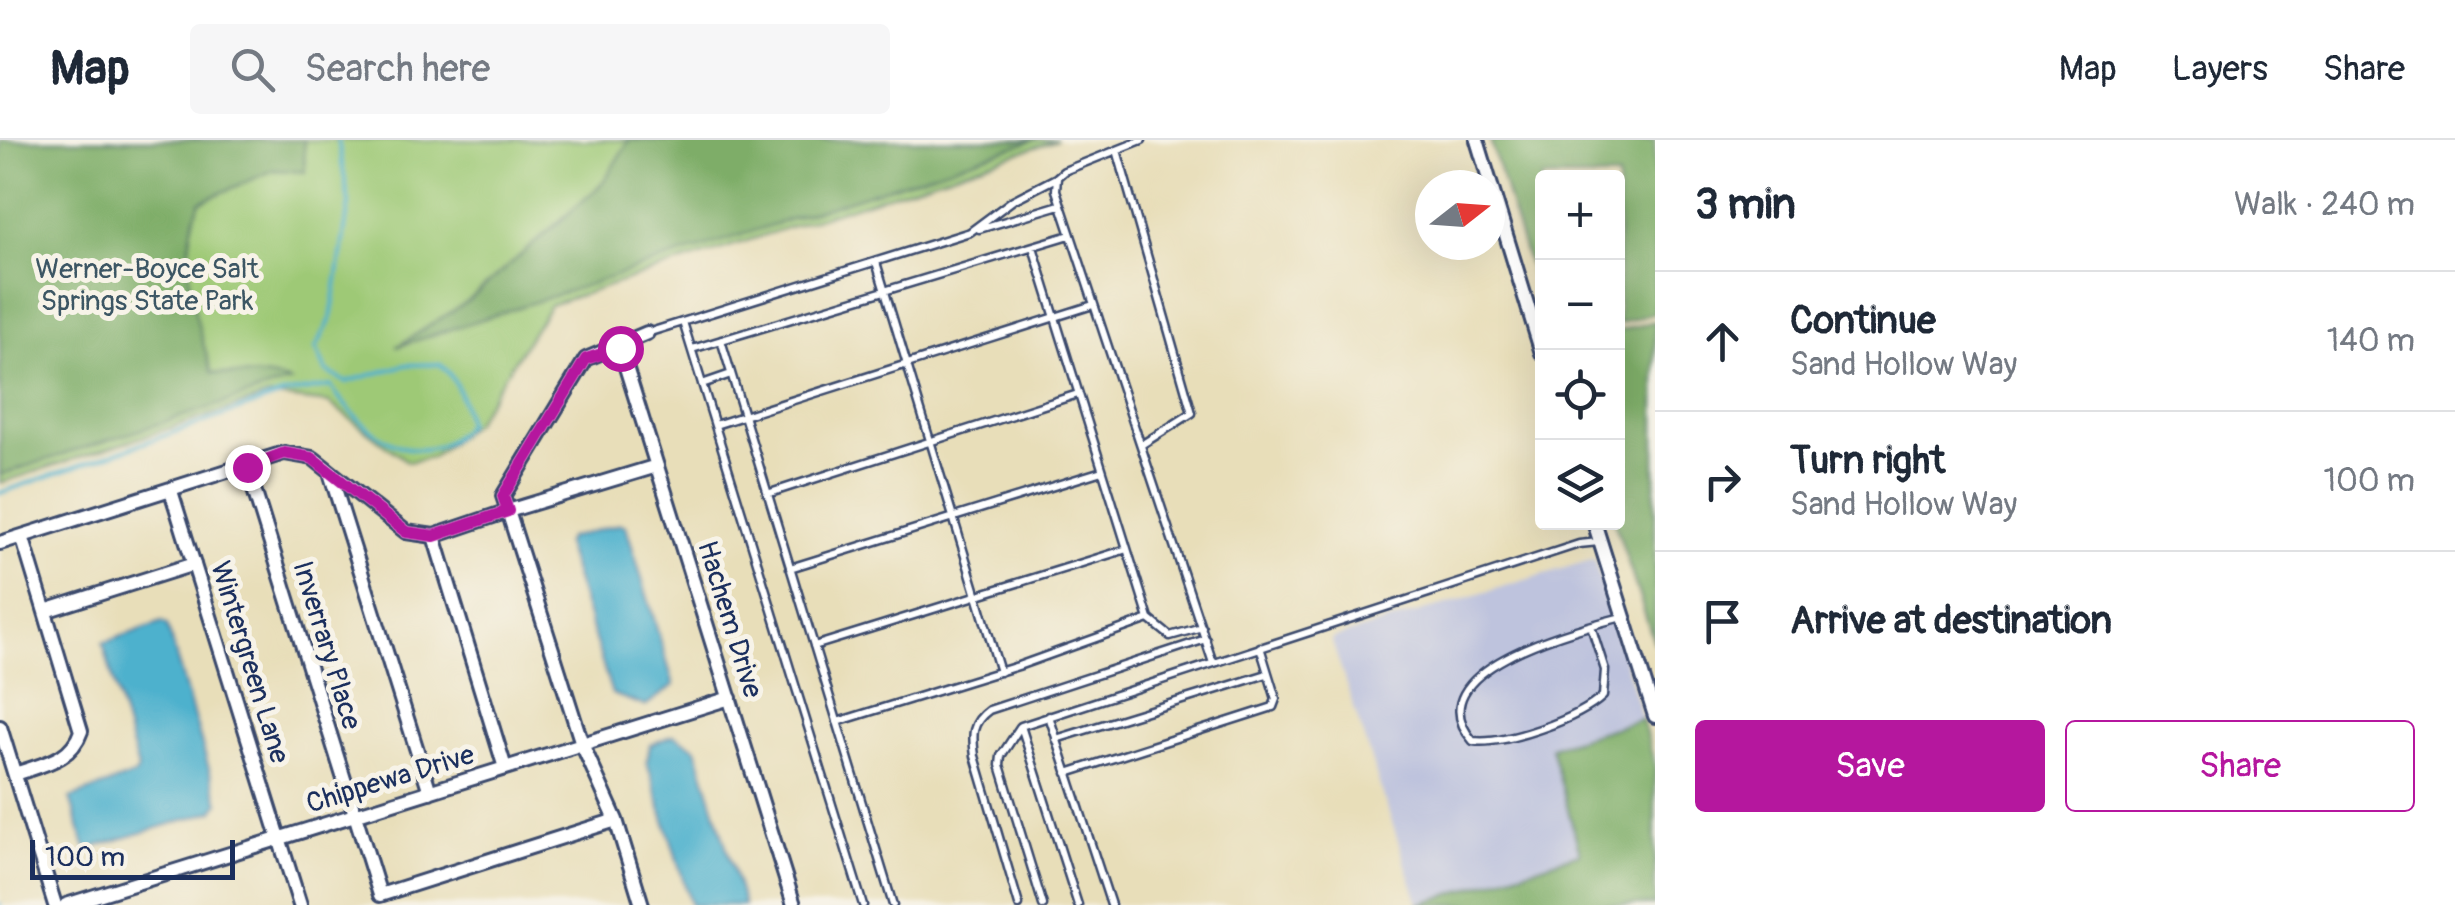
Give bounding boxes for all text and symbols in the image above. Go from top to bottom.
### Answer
search box [190,24,890,114]
text: Map [50,39,130,99]
icon: search [225,42,280,97]
text: Search here [305,45,490,93]
text: Map [2059,47,2117,91]
text: Layers [2172,47,2268,91]
text: Share [2323,47,2405,91]
north arrow [1415,170,1505,260]
map controls [1535,170,1625,530]
button: + [1535,170,1625,260]
text: 3 min [1695,179,1796,231]
text: Walk · 240 m [2234,185,2415,225]
park label: Werner-Boyce Salt Springs State Park [35,252,259,319]
button: − [1535,260,1625,350]
text: Continue [1790,297,1936,345]
icon: ahead [1695,314,1750,369]
text: 140 m [2327,321,2415,361]
route start [598,326,644,372]
text: Sand Hollow Way [1790,345,2017,385]
button: locate [1535,350,1625,440]
text: Turn right [1790,437,1945,485]
button: layers [1535,440,1625,530]
route end [225,445,271,491]
icon: right [1695,454,1750,509]
text: 100 m [2323,461,2415,501]
text: Sand Hollow Way [1790,485,2017,525]
street label: Hachem Drive [689,537,770,702]
street label: Wintergreen Lane [202,557,297,768]
street label: Inverrary Place [284,557,369,734]
icon: arrive [1695,594,1750,649]
text: Arrive at destination [1790,597,2112,645]
button: Save [1695,720,2045,812]
button: Share [2065,720,2415,812]
street label: Chippewa Drive [302,737,479,822]
scale bar [30,835,235,880]
text: 100 m [45,840,125,875]

